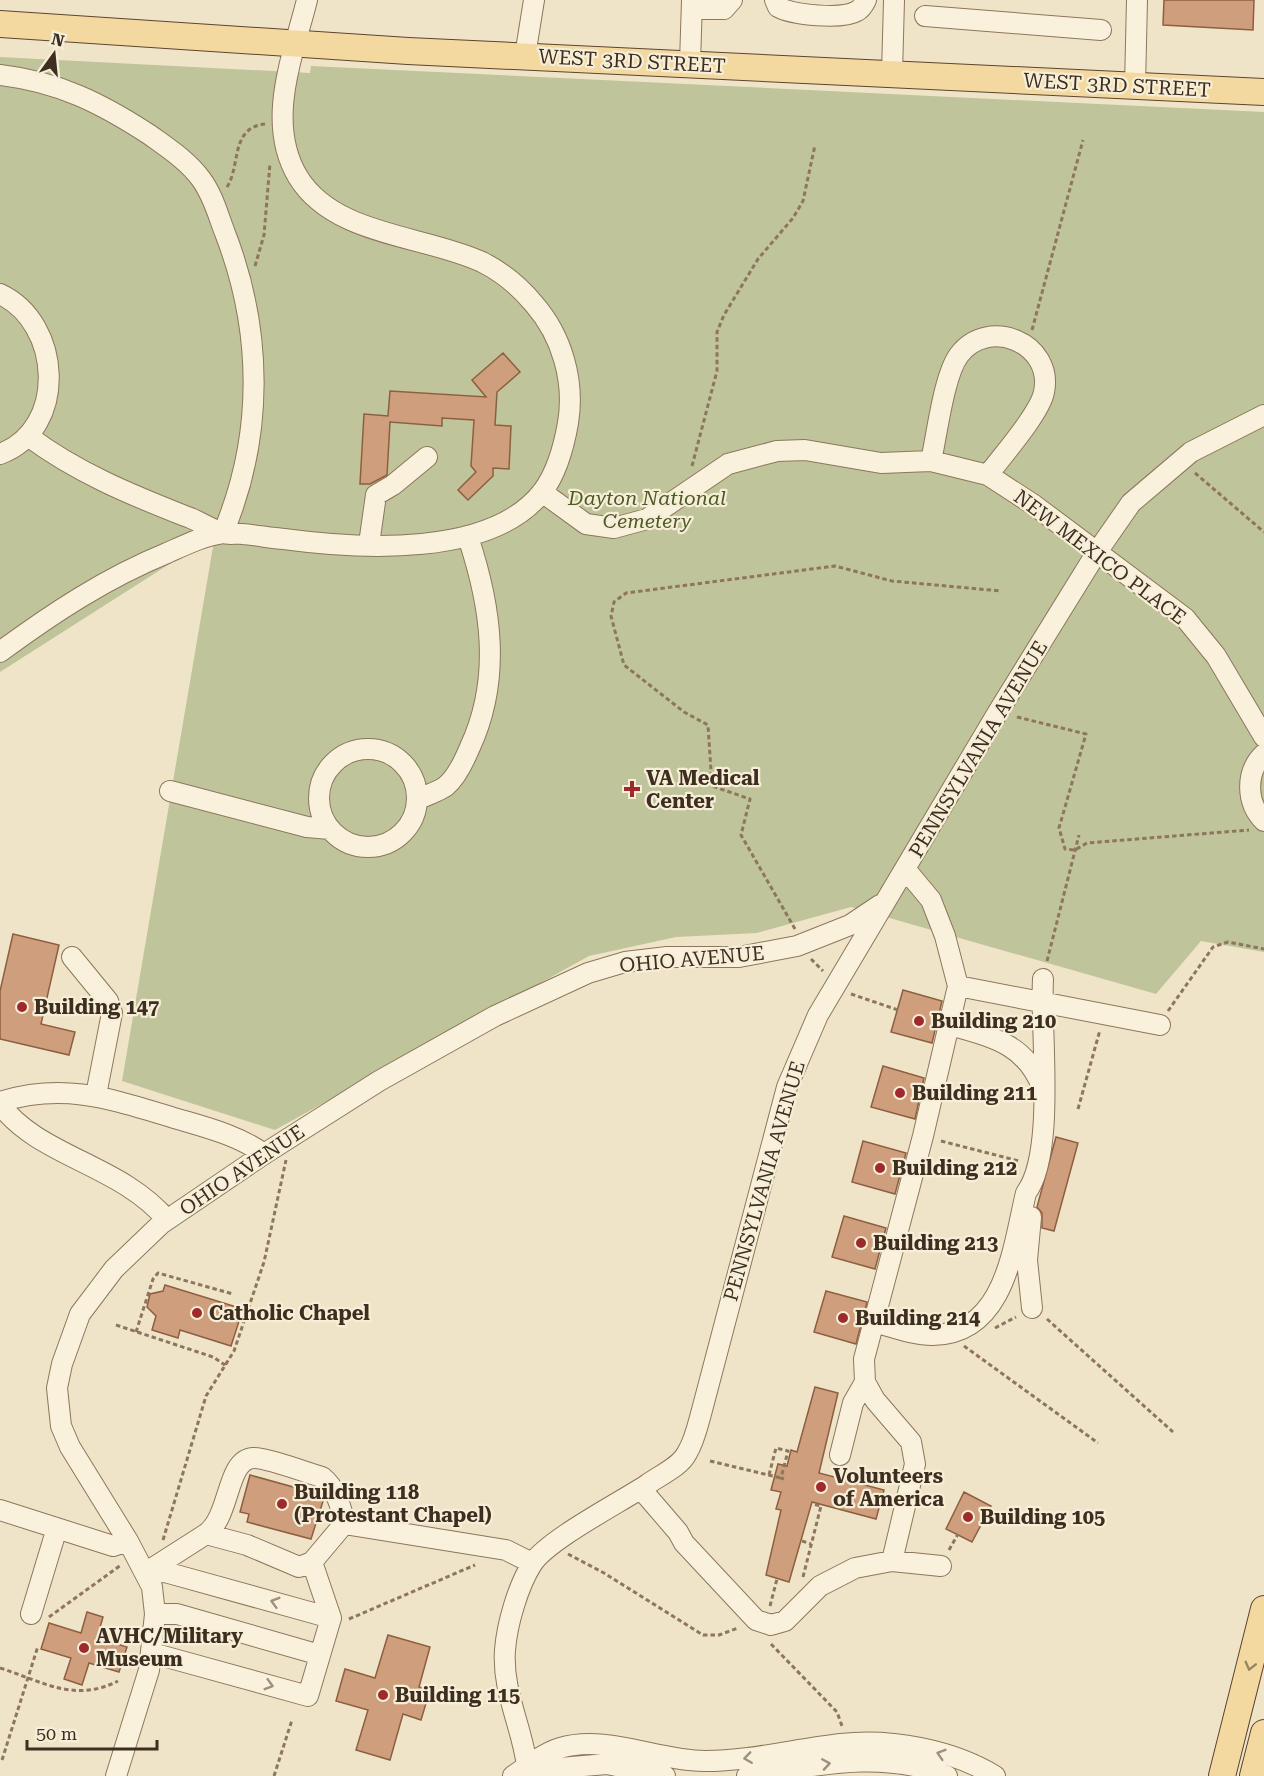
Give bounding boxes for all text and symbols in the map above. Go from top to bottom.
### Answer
north arrow [24,24,84,84]
text: N [49,29,66,51]
street label: WEST 3RD STREET [538,44,726,78]
street label: WEST 3RD STREET [1023,68,1211,102]
street label: NEW MEXICO PLACE [1009,484,1191,630]
park label: Dayton National Cemetery [567,486,726,533]
street label: PENNSYLVANIA AVENUE [904,636,1052,862]
place label: VA Medical Center [646,766,760,813]
marker: VA Medical Center [623,780,641,798]
street label: OHIO AVENUE [618,941,766,977]
place label: Building 147 [34,995,159,1019]
marker: Building 147 [15,1000,29,1014]
place label: Building 210 [931,1009,1056,1033]
marker: Building 210 [912,1014,926,1028]
street label: PENNSYLVANIA AVENUE [718,1058,810,1304]
place label: Building 211 [912,1081,1037,1105]
marker: Building 211 [893,1086,907,1100]
street label: OHIO AVENUE [175,1119,309,1221]
place label: Building 212 [892,1156,1017,1180]
marker: Building 212 [873,1161,887,1175]
place label: Building 213 [873,1231,998,1255]
marker: Building 213 [854,1236,868,1250]
place label: Catholic Chapel [209,1301,370,1325]
marker: Catholic Chapel [190,1306,204,1320]
place label: Building 214 [855,1306,981,1330]
marker: Building 214 [836,1311,850,1325]
place label: Volunteers of America [833,1464,944,1511]
place label: Building 118 (Protestant Chapel) [294,1480,492,1527]
marker: Volunteers of America [814,1480,828,1494]
marker: Building 118 (Protestant Chapel) [275,1497,289,1511]
place label: Building 105 [980,1505,1105,1529]
marker: Building 105 [961,1510,975,1524]
one-way arrow [270,1597,280,1610]
place label: AVHC/Military Museum [96,1624,243,1671]
marker: AVHC/Military Museum [77,1641,91,1655]
one-way arrow [1244,1661,1257,1671]
one-way arrow [263,1678,274,1690]
place label: Building 115 [395,1683,520,1707]
marker: Building 115 [376,1688,390,1702]
scale bar [27,1713,158,1751]
text: 50 m [36,1723,77,1744]
one-way arrow [936,1749,947,1761]
one-way arrow [743,1751,753,1763]
one-way arrow [821,1758,831,1770]

